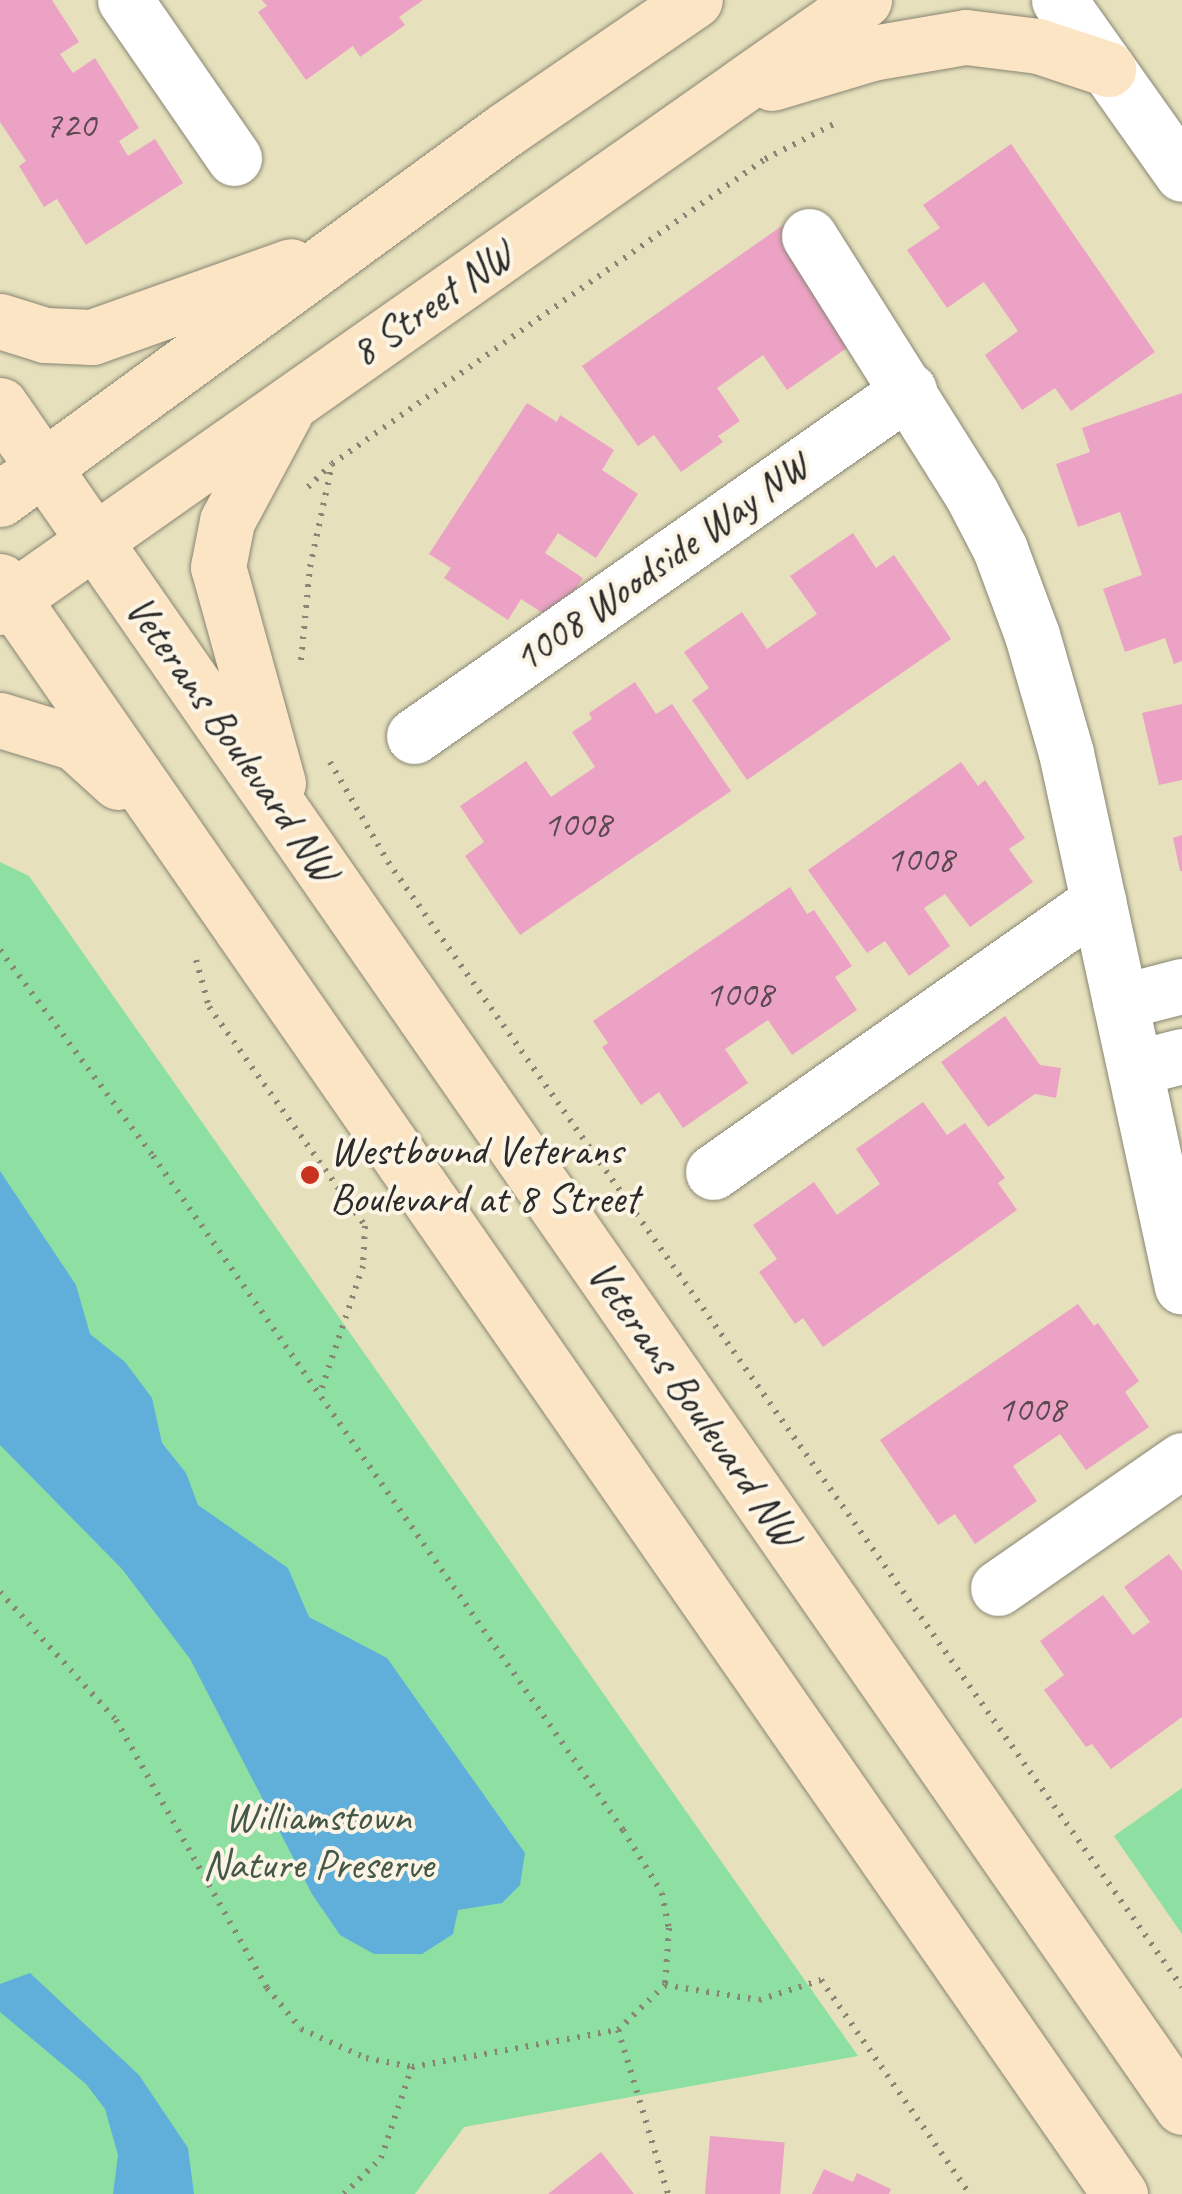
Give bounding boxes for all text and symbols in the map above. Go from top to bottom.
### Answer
house number: 720 [44,102,96,148]
street label: 8 Street NW [341,230,523,378]
street label: 1008 Woodside Way NW [502,441,820,685]
street label: Veterans Boulevard NW [114,586,350,892]
house number: 1008 [543,801,611,847]
house number: 1008 [886,836,954,882]
house number: 1008 [705,971,773,1017]
place label: Westbound Veterans Boulevard at 8 Street [330,1126,640,1224]
marker: Westbound Veterans Boulevard at 8 Street [299,1164,321,1186]
street label: Veterans Boulevard NW [576,1251,812,1557]
house number: 1008 [997,1386,1065,1432]
park label: Williamstown Nature Preserve [203,1792,433,1890]

